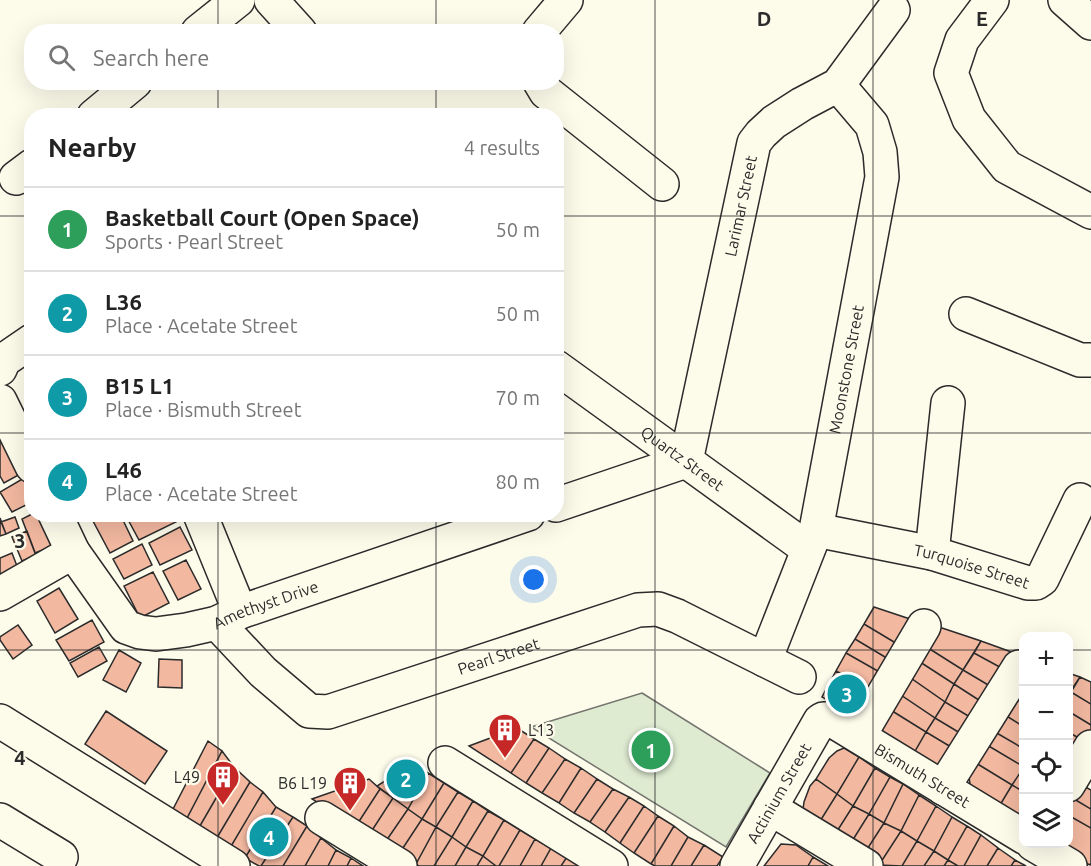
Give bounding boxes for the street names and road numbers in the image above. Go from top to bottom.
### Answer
street label: Larimar Street [721,153,760,258]
street label: Moonstone Street [825,303,867,435]
street label: Quartz Street [637,422,728,495]
street label: Turquoise Street [913,541,1032,592]
street label: Amethyst Drive [210,577,321,633]
street label: Pearl Street [455,634,542,678]
street label: Actinium Street [743,739,815,846]
street label: Bismuth Street [872,740,974,811]

